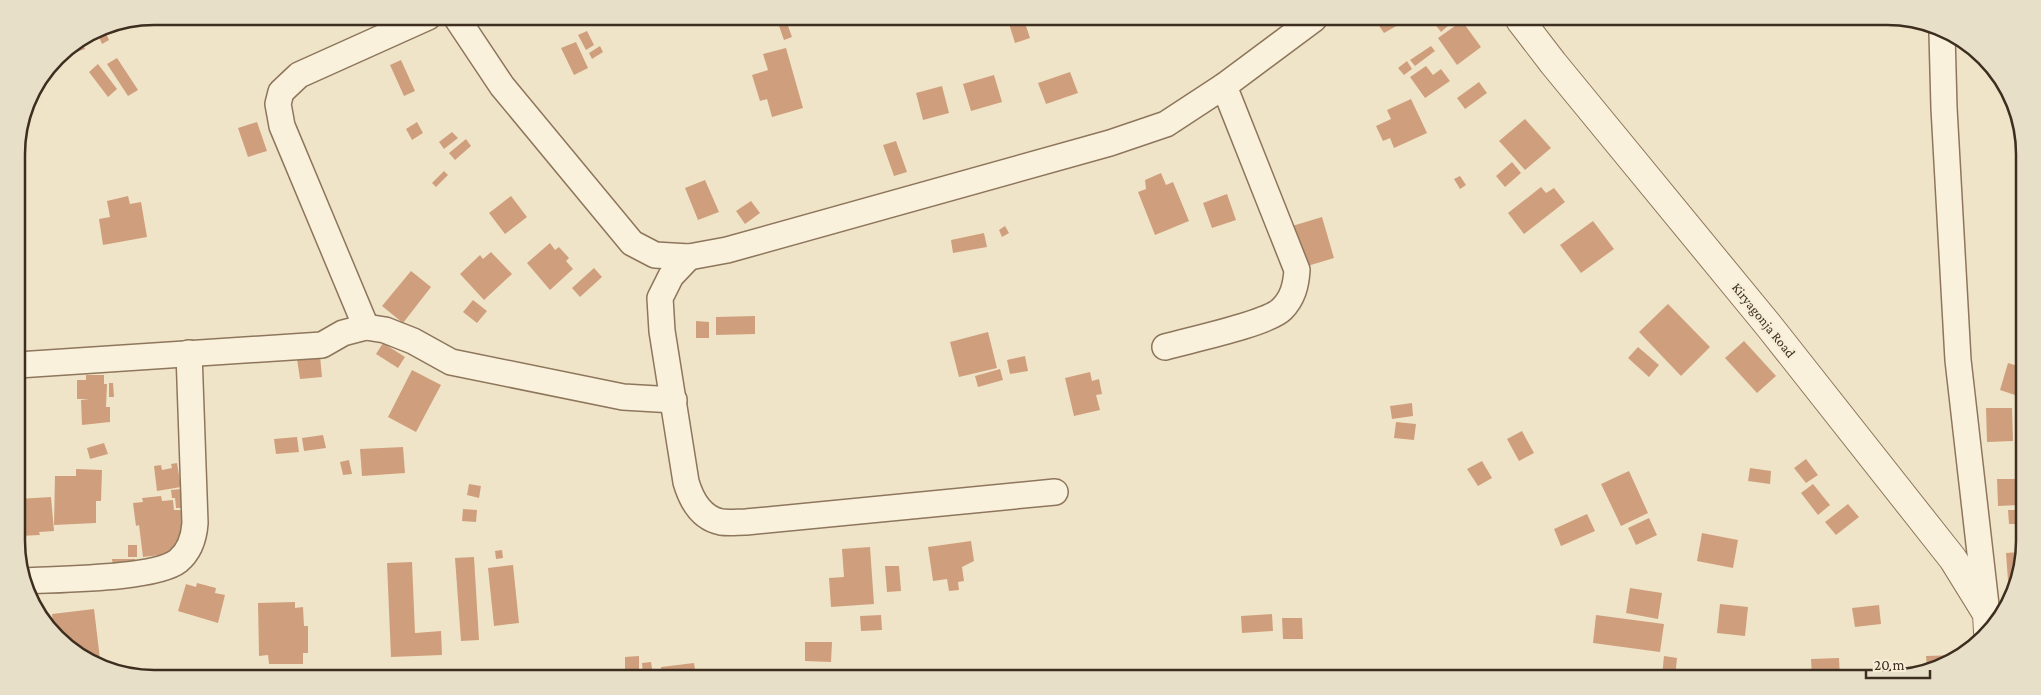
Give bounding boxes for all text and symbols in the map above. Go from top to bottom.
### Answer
street label: Kiryagonja Road [1728,279,1799,362]
scale bar [1866,648,1930,680]
text: 20 m [1874,657,1905,673]

